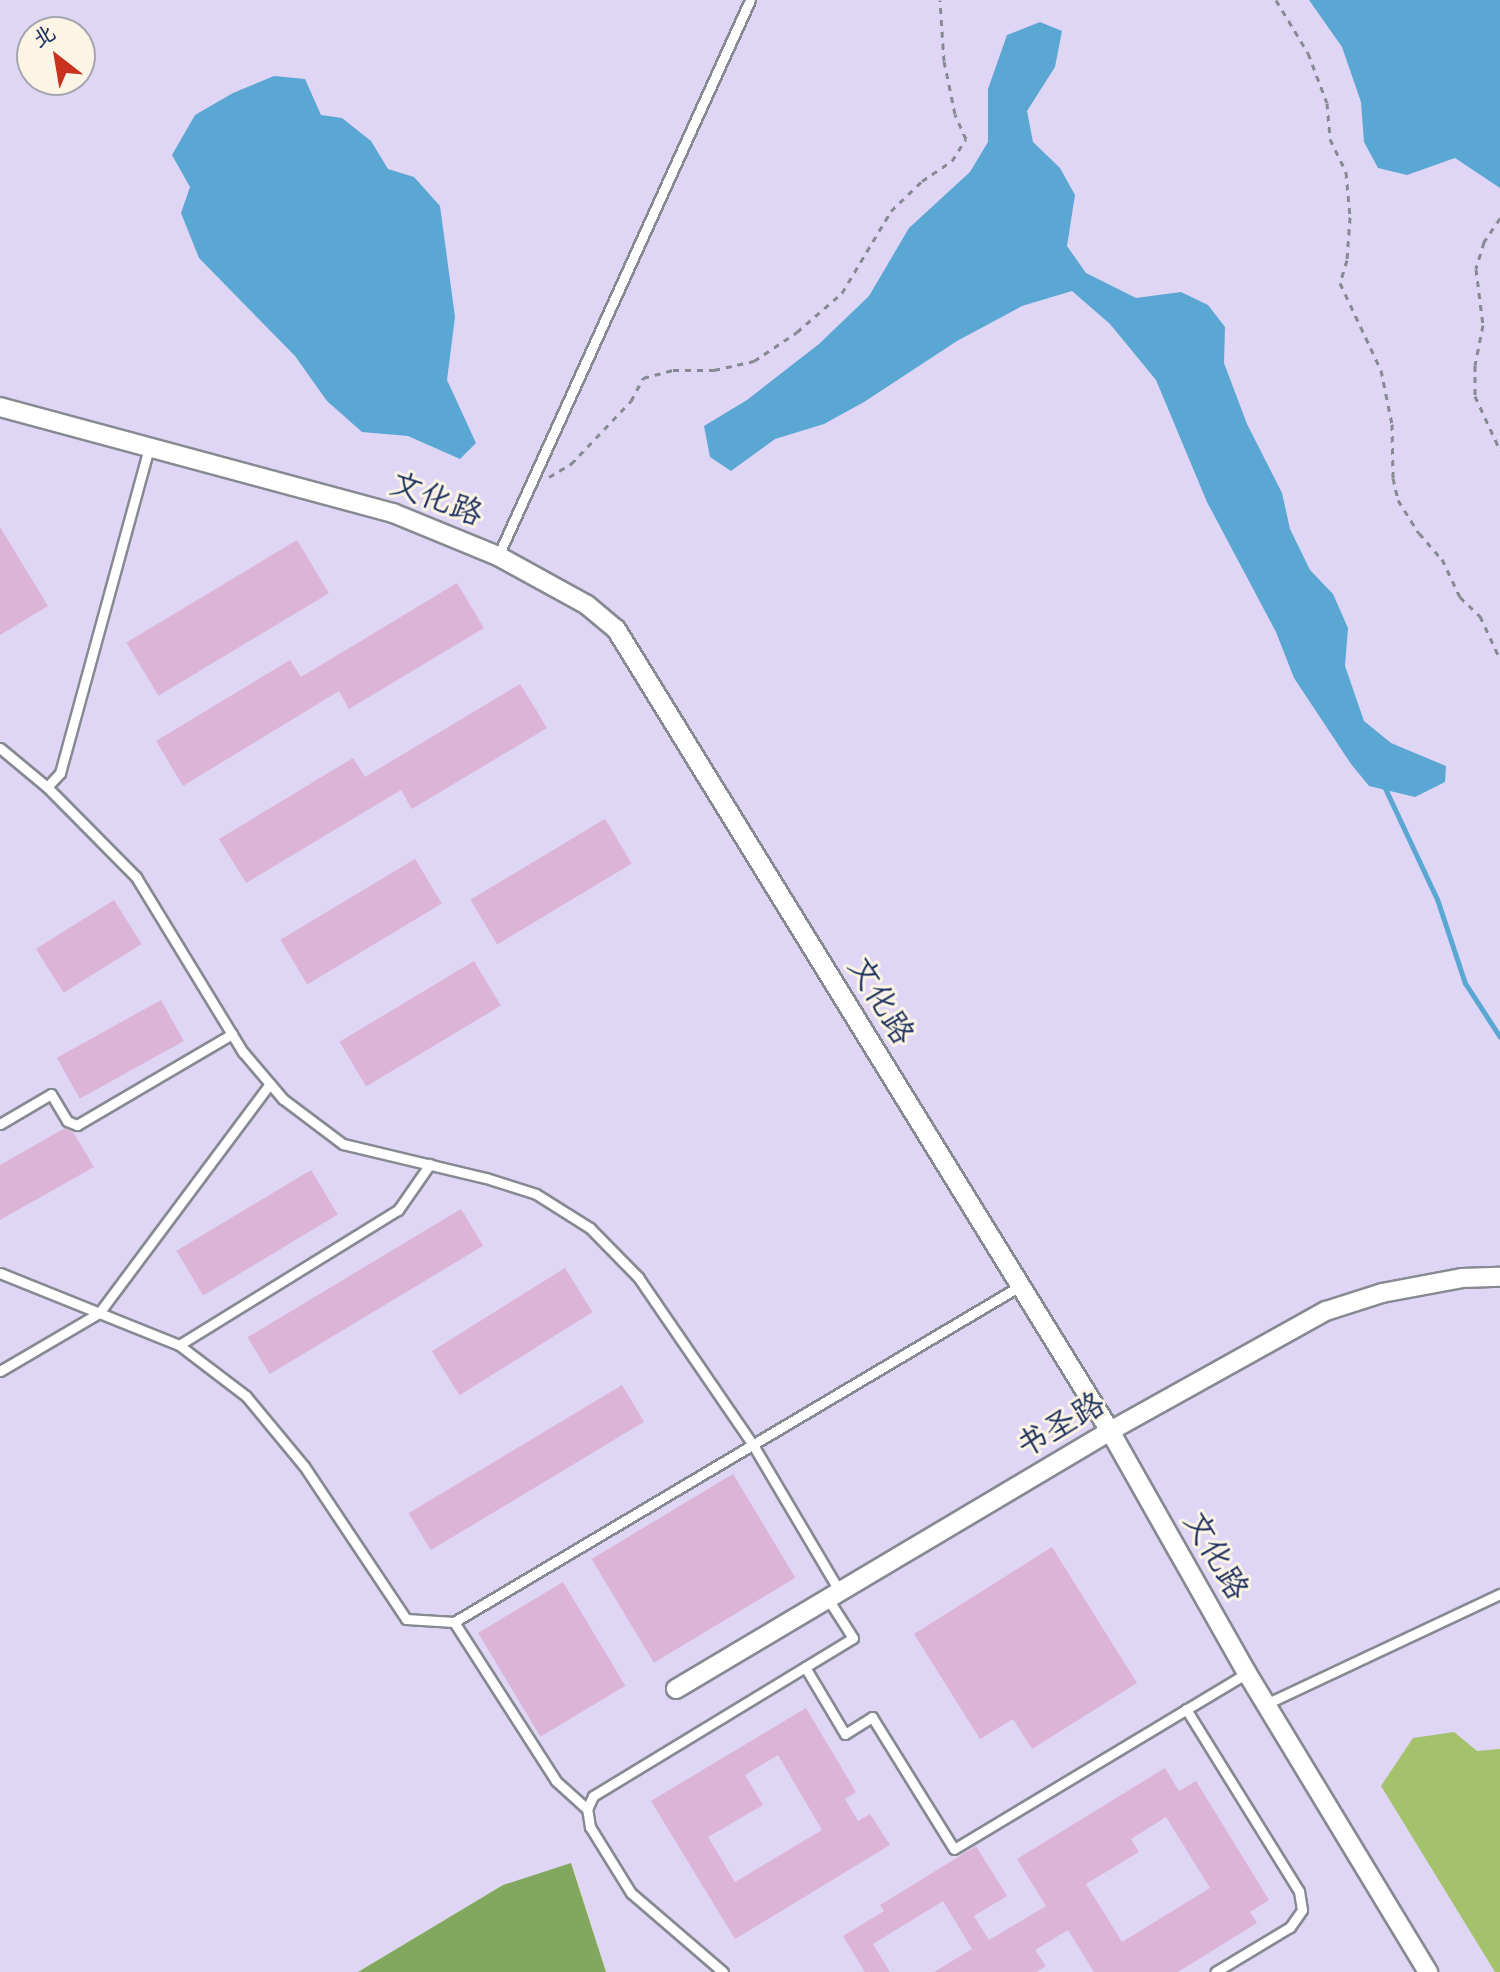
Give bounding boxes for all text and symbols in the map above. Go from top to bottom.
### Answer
north arrow [16,16,96,96]
text: 北 [28,19,61,55]
street label: 文化路 [384,465,488,535]
street label: 文化路 [839,950,921,1052]
street label: 书圣路 [1010,1385,1112,1467]
street label: 文化路 [1174,1505,1256,1607]

